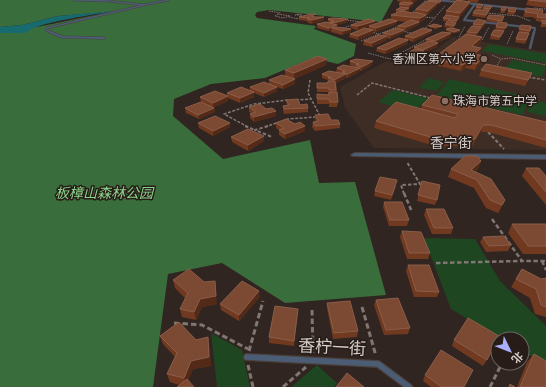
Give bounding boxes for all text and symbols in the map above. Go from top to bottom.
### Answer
place label: 香洲区第六小学 [392,52,476,66]
marker: 香洲区第六小学 [479,54,489,64]
place label: 珠海市第五中学 [453,94,537,108]
marker: 珠海市第五中学 [440,96,450,106]
street label: 香宁街 [430,135,472,151]
park label: 板樟山森林公园 [55,185,155,201]
north arrow [490,331,530,371]
street label: 香柠一街 [298,335,366,359]
text: 北 [508,349,525,366]

